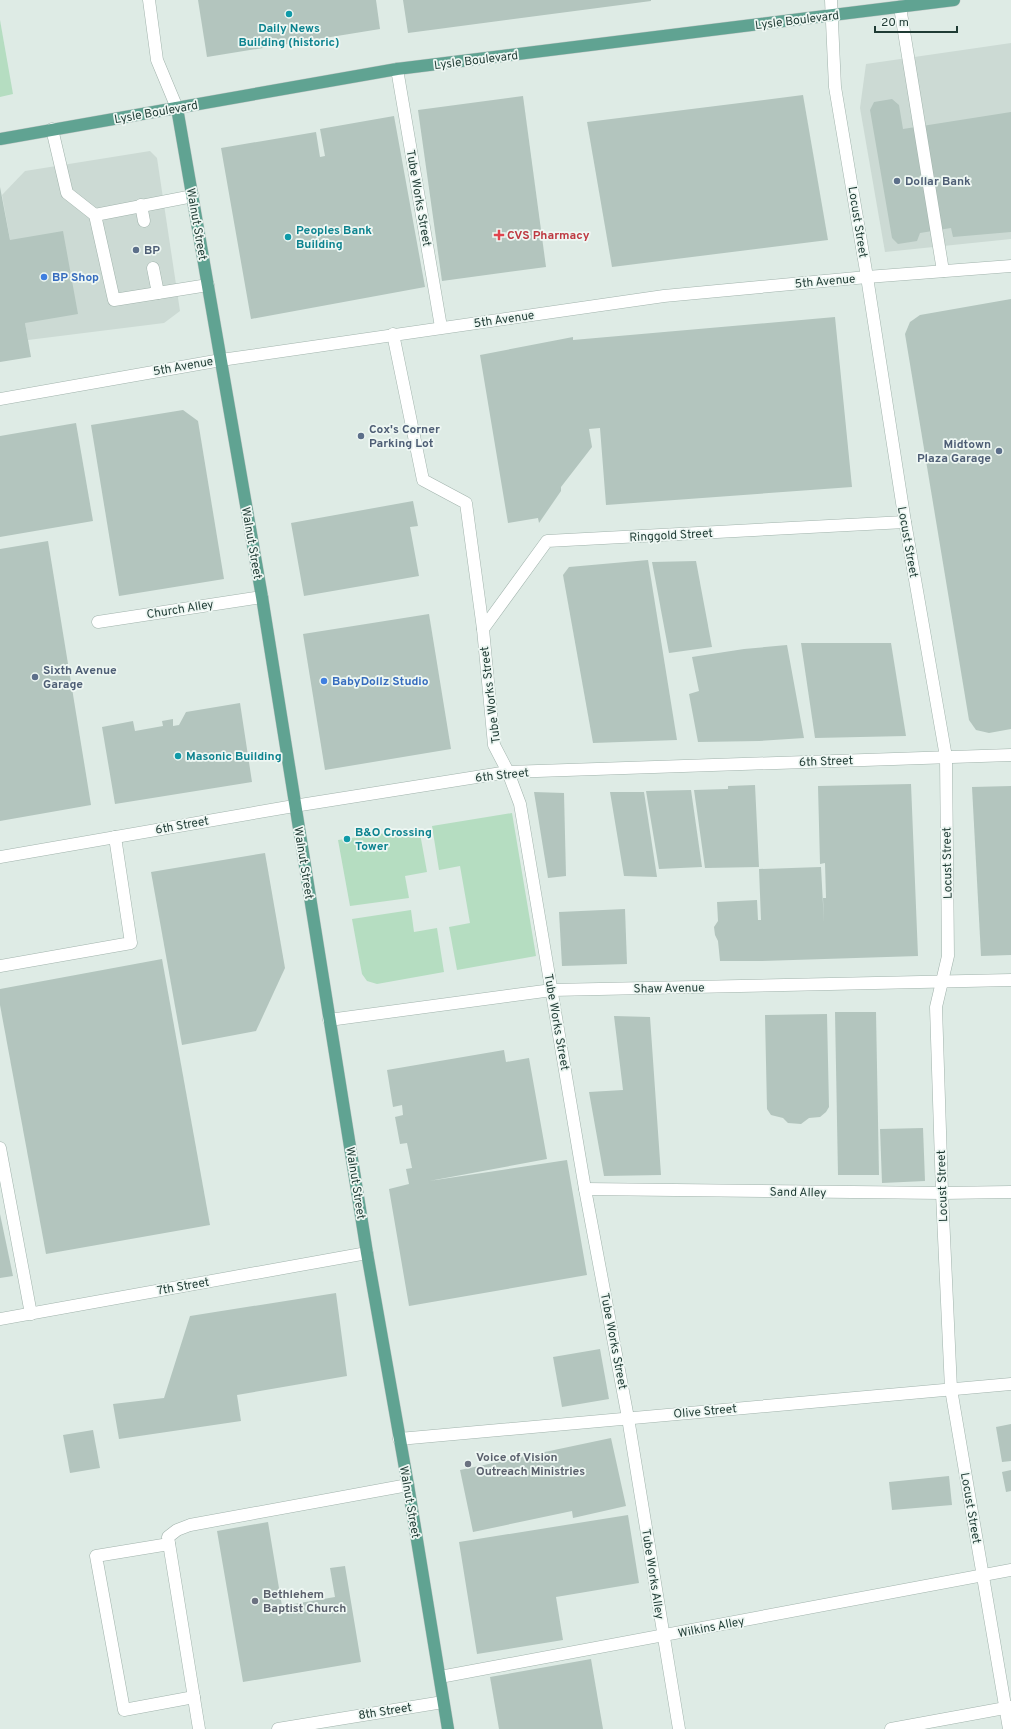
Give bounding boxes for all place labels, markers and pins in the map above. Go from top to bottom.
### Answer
marker: Daily News Building (historic) [284,9,294,19]
place label: Daily News Building (historic) [238,21,340,51]
place label: Dollar Bank [905,174,971,190]
marker: Dollar Bank [892,176,902,186]
place label: Peoples Bank Building [296,223,372,253]
place label: CVS Pharmacy [507,228,590,244]
marker: CVS Pharmacy [494,230,504,240]
marker: Peoples Bank Building [283,232,293,242]
place label: BP [144,243,160,259]
marker: BP [131,245,141,255]
place label: BP Shop [52,270,99,286]
marker: BP Shop [39,272,49,282]
place label: Cox's Corner Parking Lot [369,422,440,452]
marker: Cox's Corner Parking Lot [356,431,366,441]
place label: Midtown Plaza Garage [917,437,991,467]
marker: Midtown Plaza Garage [994,446,1004,456]
place label: Sixth Avenue Garage [43,663,117,693]
marker: Sixth Avenue Garage [30,672,40,682]
place label: BabyDollz Studio [332,674,429,690]
marker: BabyDollz Studio [319,676,329,686]
place label: Masonic Building [186,749,282,765]
marker: Masonic Building [173,751,183,761]
place label: B&O Crossing Tower [355,825,432,855]
marker: B&O Crossing Tower [342,834,352,844]
place label: Voice of Vision Outreach Ministries [476,1450,585,1480]
marker: Voice of Vision Outreach Ministries [463,1459,473,1469]
place label: Bethlehem Baptist Church [263,1587,346,1617]
marker: Bethlehem Baptist Church [250,1596,260,1606]

